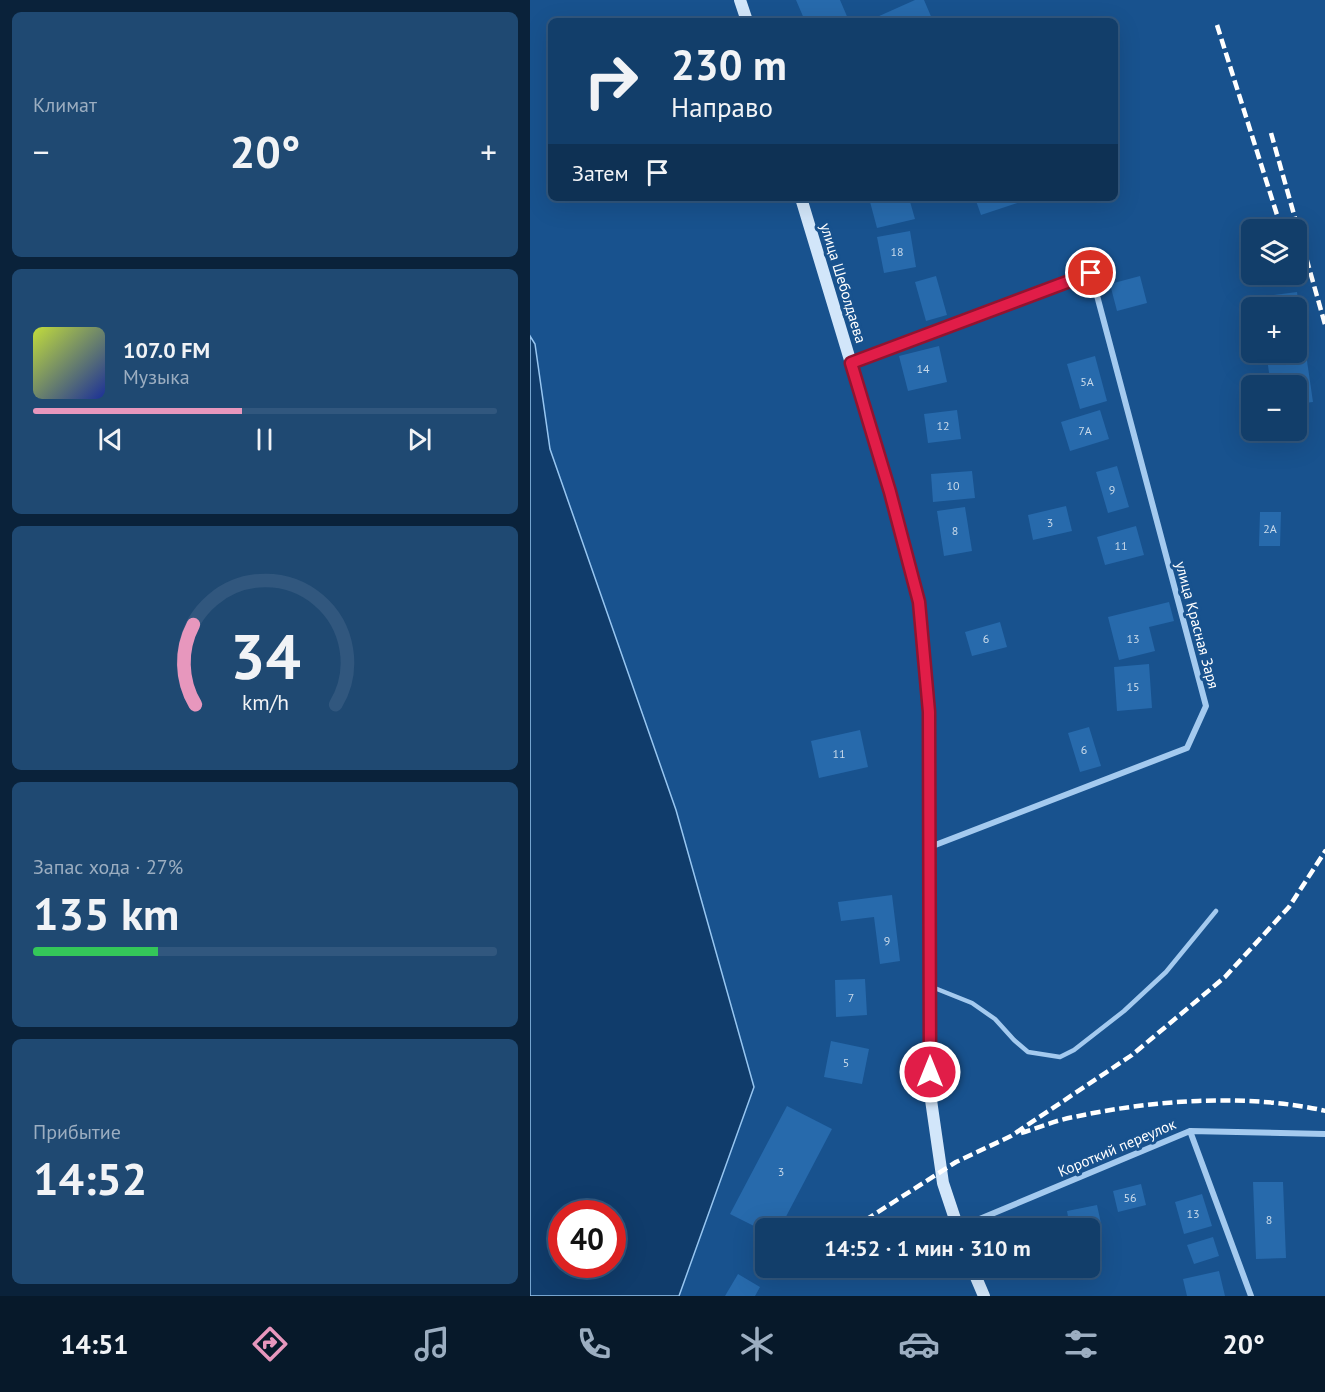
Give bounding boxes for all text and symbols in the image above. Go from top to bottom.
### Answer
text: 230 m [671,37,787,92]
icon: right [572,42,650,120]
text: Направо [671,90,773,124]
text: Климат [33,92,97,118]
text: 20° [230,122,300,180]
text: − [33,130,50,173]
text: + [480,130,497,173]
icon: arrive [641,156,674,189]
text: Затем [572,159,629,187]
map controls [1241,219,1307,441]
button: layers [1241,219,1307,285]
street label: улица Шеболдаева [816,221,871,345]
house number: 18 [890,244,904,259]
pin [1065,247,1116,298]
icon: arrive [1074,256,1107,289]
button: + [1241,297,1307,363]
text: 107.0 FM [123,336,210,364]
house number: 14 [916,361,930,376]
text: Музыка [123,364,190,390]
house number: 5А [1080,374,1094,389]
button: − [1241,375,1307,441]
house number: 12 [936,418,950,433]
icon: previous [94,423,127,456]
icon: pause [248,423,281,456]
icon: next [403,423,436,456]
house number: 7А [1078,423,1092,438]
house number: 10 [946,478,960,493]
house number: 9 [1109,482,1115,497]
house number: 3 [1047,515,1053,530]
house number: 2А [1263,521,1277,536]
house number: 8 [952,523,958,538]
house number: 11 [1114,538,1128,553]
street label: улица Красная Заря [1171,559,1224,691]
text: 34 [230,615,300,696]
house number: 6 [983,631,989,646]
house number: 13 [1126,631,1140,646]
house number: 15 [1126,679,1140,694]
text: km/h [241,688,288,716]
house number: 6 [1081,742,1087,757]
house number: 11 [832,746,846,761]
text: Запас хода · 27% [33,854,183,880]
text: 135 km [33,884,179,942]
house number: 9 [884,933,890,948]
house number: 7 [848,990,854,1005]
position arrow [898,1040,962,1104]
house number: 5 [843,1055,849,1070]
street label: Короткий переулок [1055,1114,1179,1181]
text: Прибытие [33,1119,121,1145]
text: 14:52 [33,1149,147,1207]
house number: 3 [778,1164,784,1179]
house number: 56 [1123,1190,1137,1205]
speed limit sign: 40 [548,1200,626,1278]
house number: 13 [1186,1206,1200,1221]
house number: 8 [1266,1212,1272,1227]
text: 14:52 · 1 мин · 310 m [824,1234,1031,1262]
icon: directions [249,1323,291,1365]
icon: music [411,1323,453,1365]
icon: phone [573,1323,615,1365]
icon: climate [736,1323,778,1365]
icon: car [898,1323,940,1365]
icon: filters [1060,1323,1102,1365]
text: 14:51 [60,1327,129,1361]
text: 20° [1222,1327,1265,1361]

